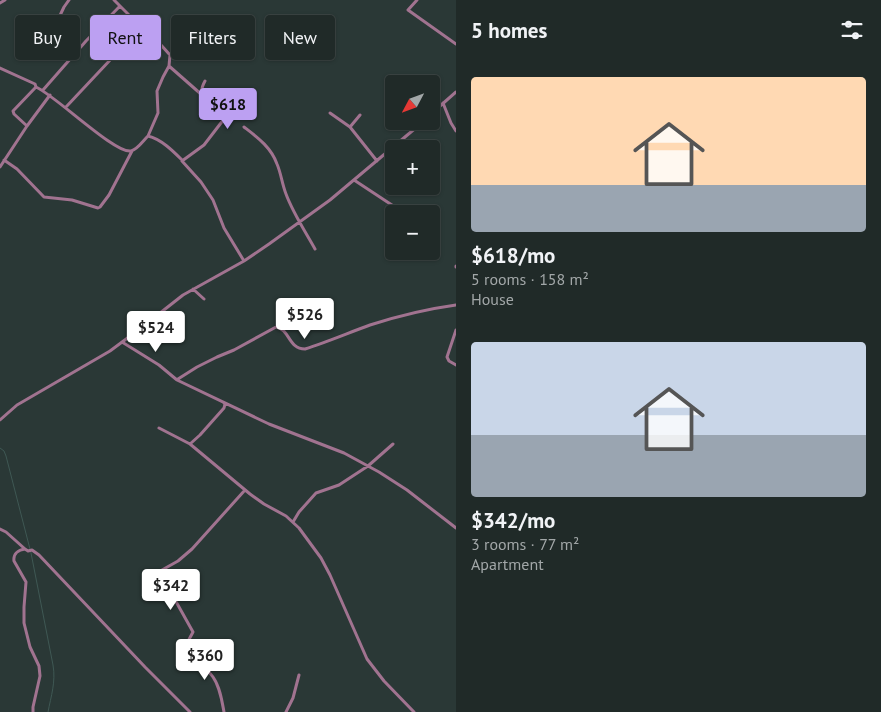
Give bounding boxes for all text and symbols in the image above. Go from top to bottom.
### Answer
chip: Buy [15,15,80,60]
chip: Rent [90,15,161,60]
chip: Filters [171,15,255,60]
chip: New [265,15,335,60]
icon: filters [838,16,866,44]
text: 5 homes [471,17,547,44]
north arrow [385,75,440,130]
map controls [385,75,440,260]
pin: $618 [198,88,258,130]
text: $618 [210,94,246,114]
icon: home [624,109,714,199]
button: + [385,140,440,195]
button: − [385,205,440,260]
text: $618/mo [471,242,555,269]
text: 5 rooms · 158 m² [471,269,589,289]
text: House [471,289,514,309]
pin: $526 [275,298,335,340]
text: $526 [287,304,323,324]
pin: $524 [126,310,186,353]
text: $524 [138,317,174,337]
icon: home [624,374,714,464]
text: $342/mo [471,507,555,534]
text: 3 rooms · 77 m² [471,534,579,554]
text: Apartment [471,554,544,574]
pin: $342 [141,568,201,611]
text: $342 [153,575,189,595]
pin: $360 [175,638,235,681]
text: $360 [187,645,223,665]

